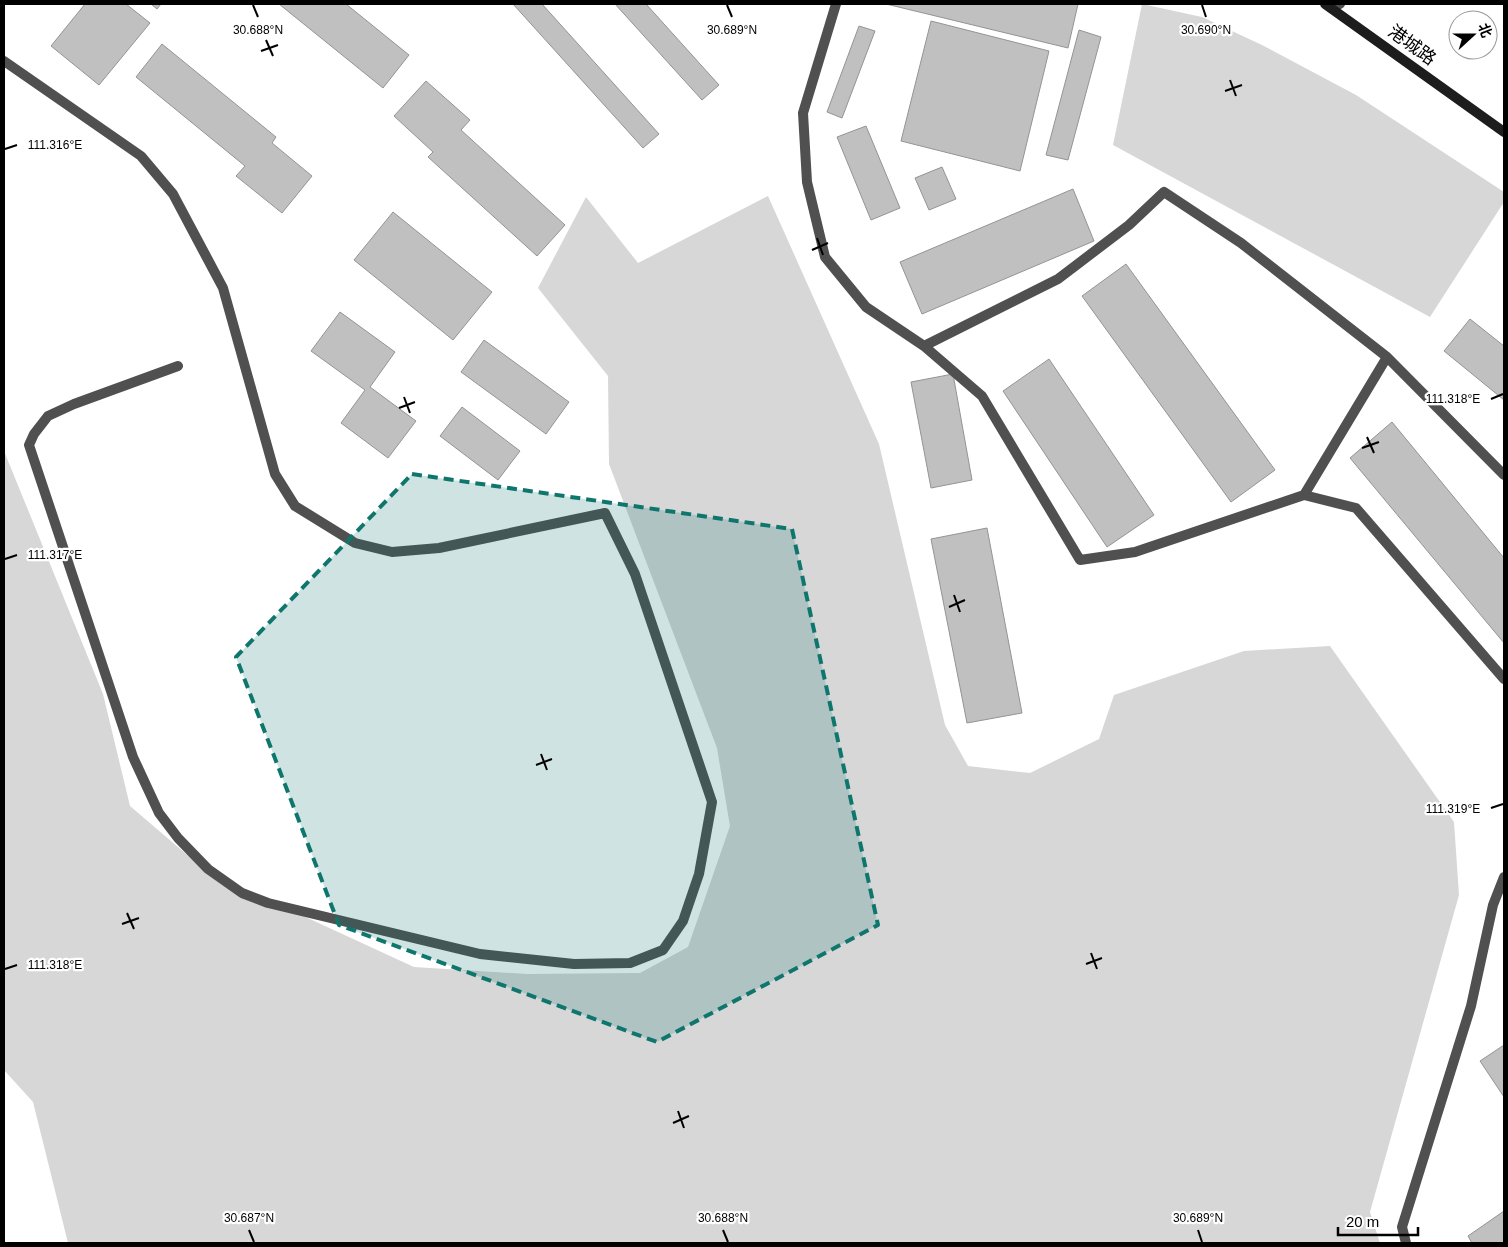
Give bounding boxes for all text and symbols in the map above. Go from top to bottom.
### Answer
north arrow [1448,10,1498,60]
street label: 港城路 [1384,21,1440,69]
text: 北 [1475,21,1495,40]
text: 30.688°N [233,23,283,37]
text: 30.689°N [707,23,757,37]
text: 30.690°N [1181,23,1231,37]
text: 111.316°E [28,138,82,152]
text: 111.318°E [1426,392,1480,406]
text: 111.317°E [28,548,82,562]
text: 111.319°E [1426,802,1480,816]
text: 111.318°E [28,958,82,972]
scale bar [1338,1204,1418,1236]
text: 30.687°N [224,1211,274,1225]
text: 30.688°N [698,1211,748,1225]
text: 30.689°N [1173,1211,1223,1225]
text: 20 m [1346,1213,1379,1230]

